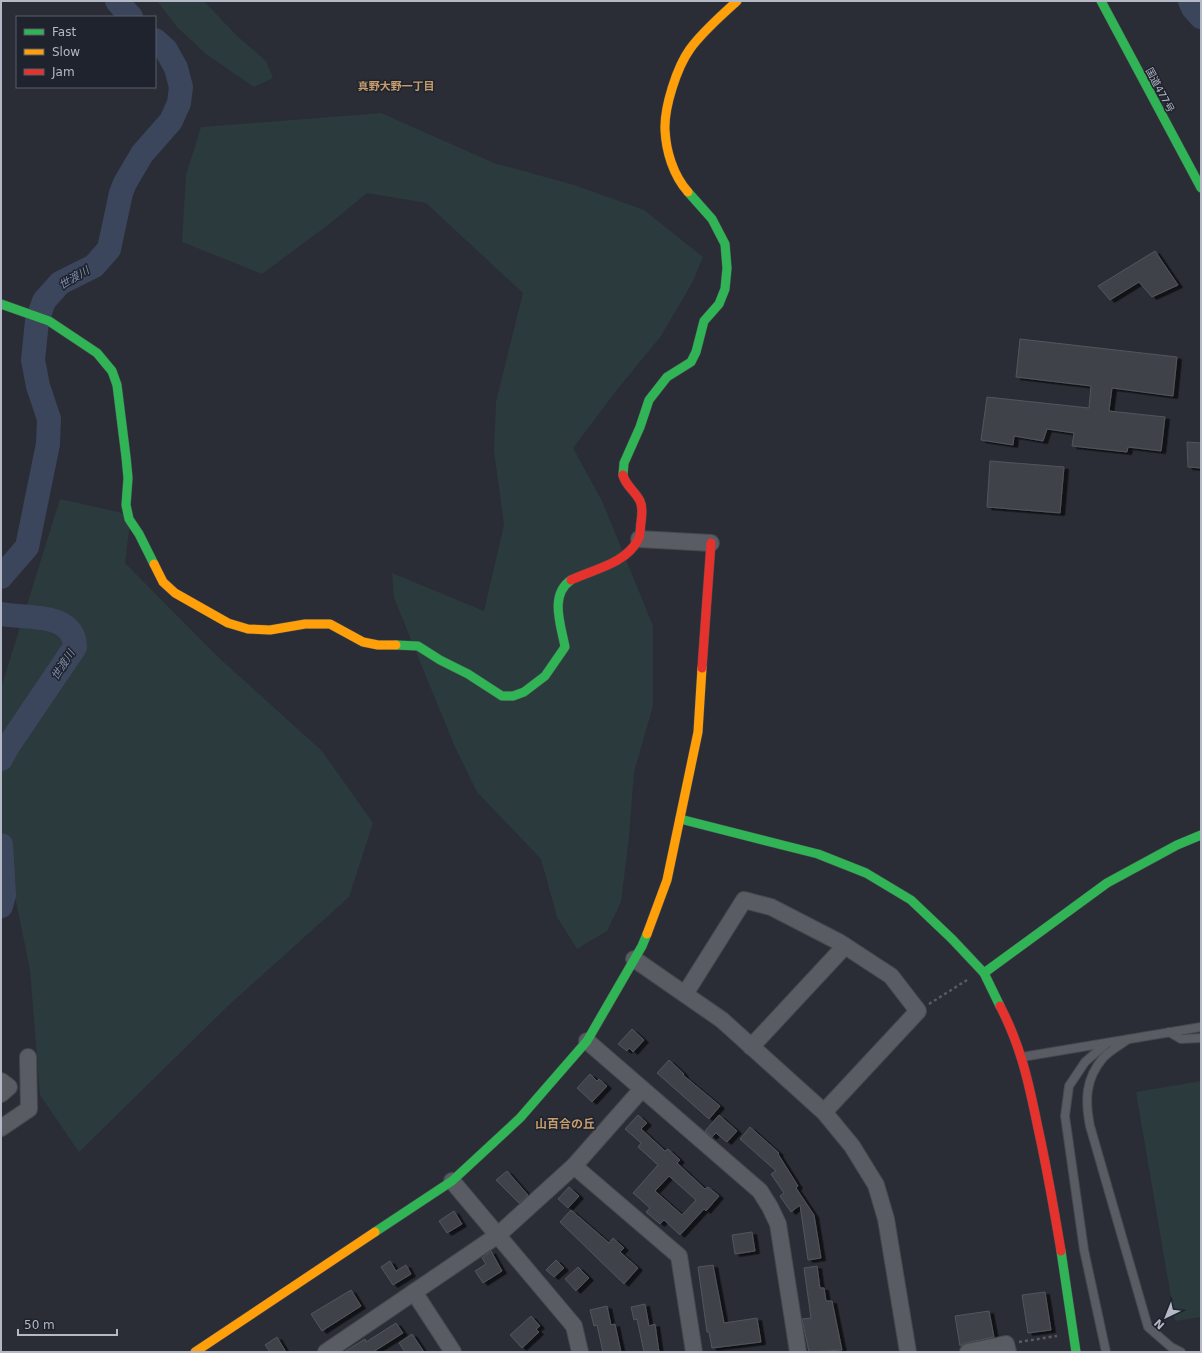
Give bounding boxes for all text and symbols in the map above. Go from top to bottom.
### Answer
legend [16,16,156,88]
text: Fast [52,25,76,39]
text: Slow [52,45,80,59]
text: Jam [51,65,75,79]
street label: 国道477号 [1144,66,1176,114]
district label: 真野大野一丁目 [358,80,435,93]
water label: 世渡川 [57,263,92,292]
water label: 世渡川 [49,647,78,682]
district label: 山百合の丘 [535,1117,595,1131]
north arrow [1146,1297,1186,1337]
scale bar [18,1311,117,1337]
text: N [1152,1316,1167,1332]
text: 50 m [24,1318,55,1332]

